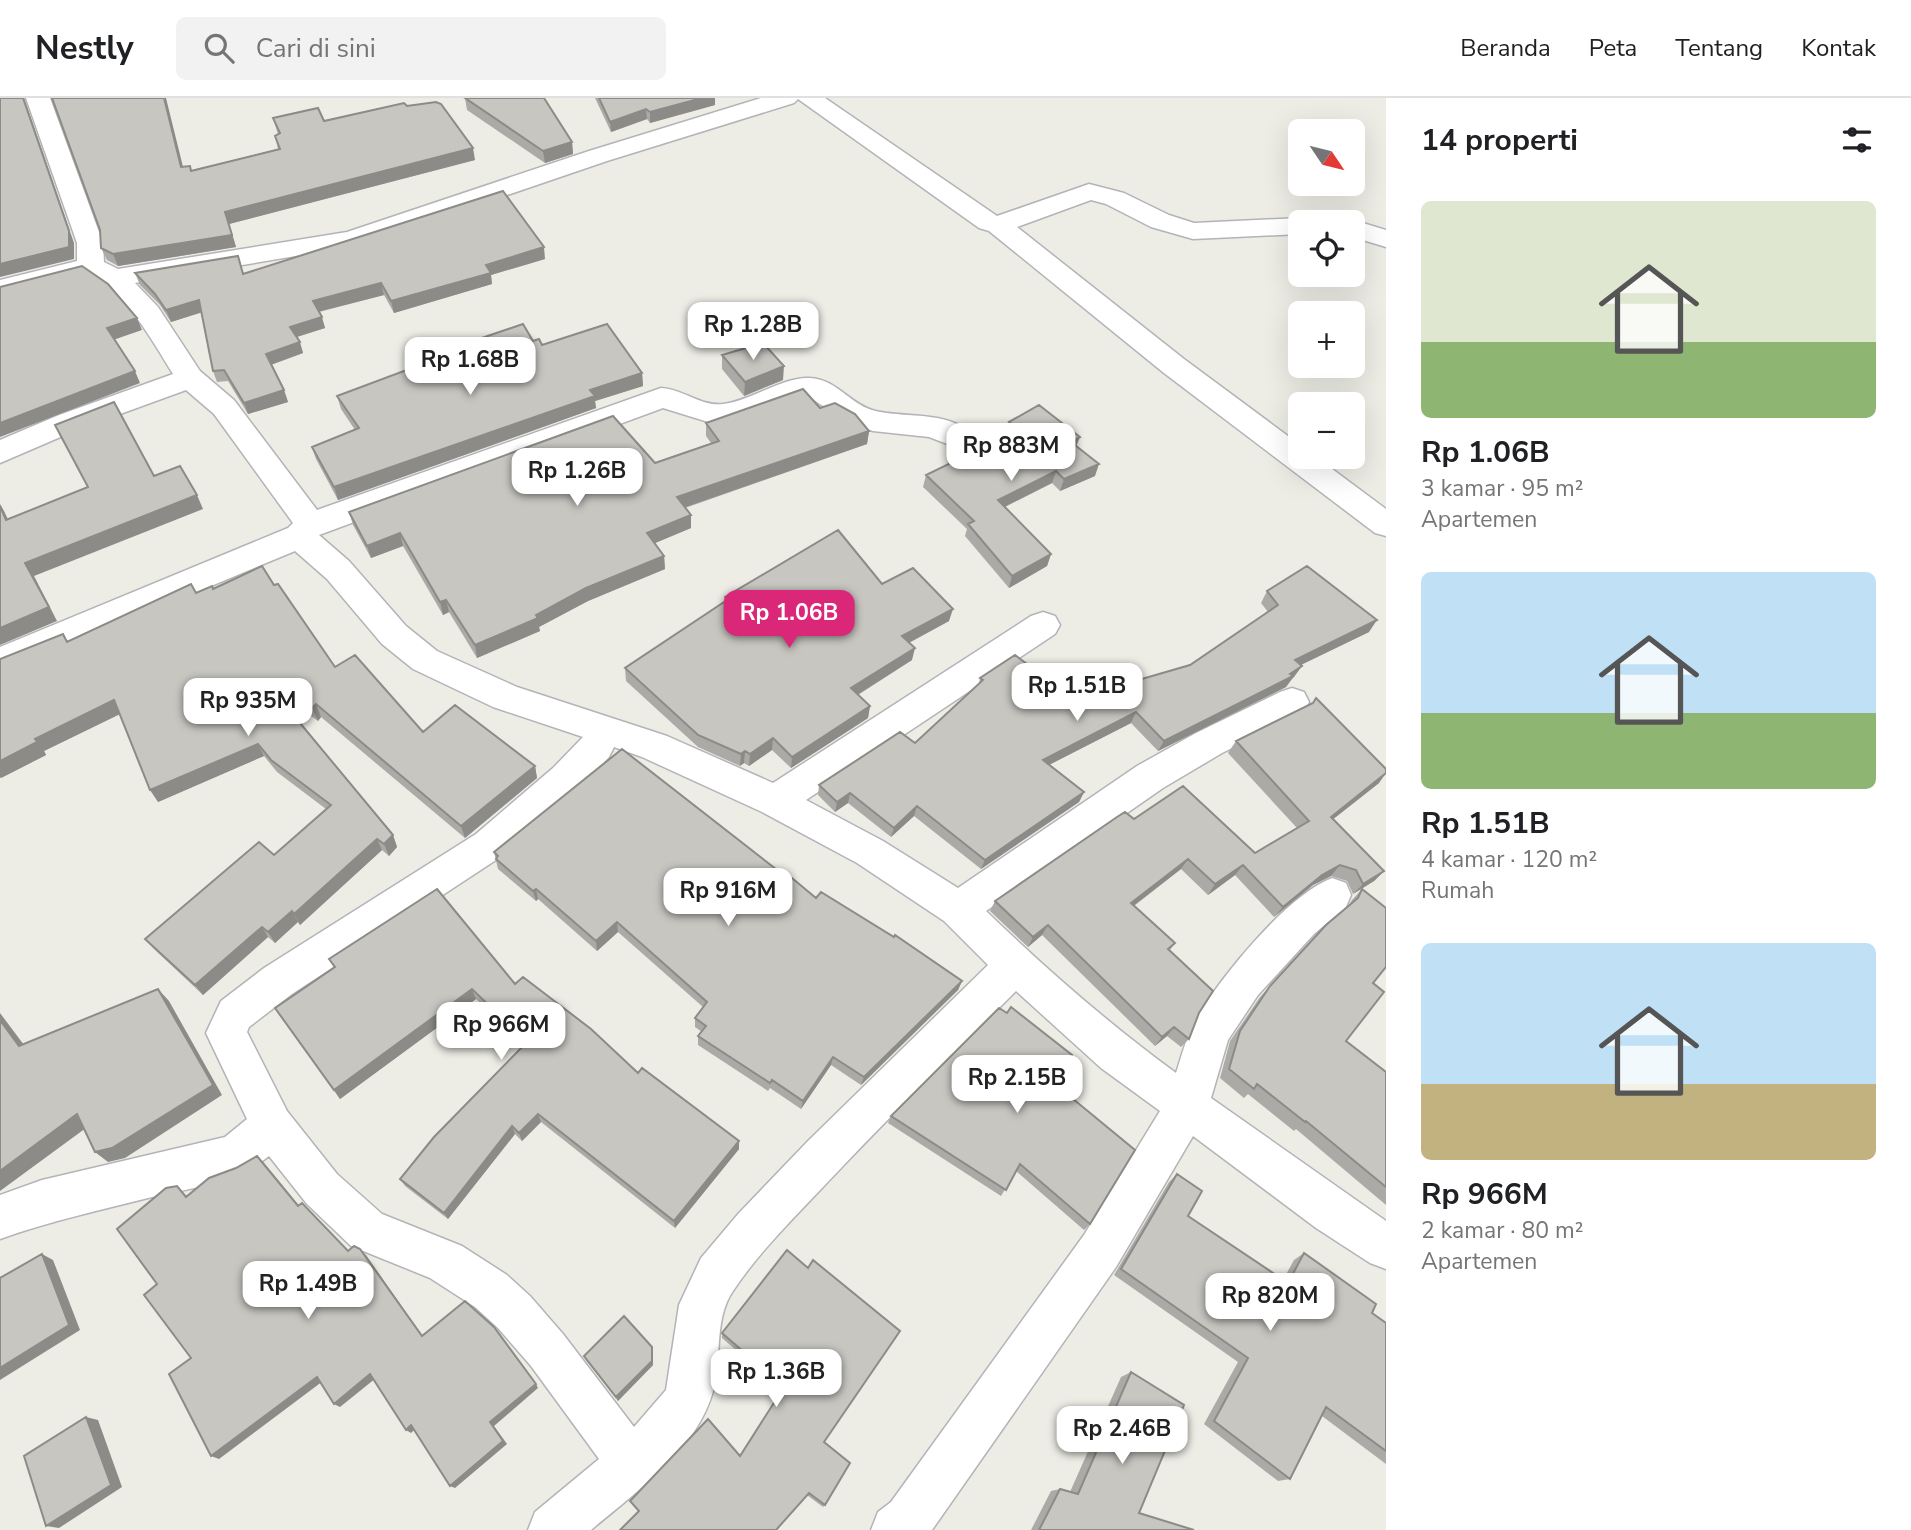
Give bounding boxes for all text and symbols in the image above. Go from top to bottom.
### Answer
search box [176,17,666,80]
text: Nestly [35,26,134,71]
icon: search [200,29,238,67]
text: Cari di sini [256,31,376,66]
text: Beranda [1460,32,1551,64]
text: Peta [1589,32,1637,64]
text: Tentang [1675,32,1763,64]
text: Kontak [1801,32,1876,64]
north arrow [1288,119,1365,196]
map controls [1288,119,1365,469]
text: 14 properti [1421,120,1578,161]
icon: filters [1838,121,1876,159]
button: locate [1288,210,1365,287]
icon: home [1586,246,1712,372]
button: + [1288,301,1365,378]
pin: Rp 1.28B [681,302,825,362]
text: Rp 1.28B [704,309,802,340]
pin: Rp 1.68B [398,338,542,397]
text: Rp 1.68B [421,344,519,375]
button: − [1288,392,1365,469]
pin: Rp 883M [946,424,1076,483]
text: Rp 883M [962,430,1060,461]
text: Rp 1.06B [1421,432,1550,473]
pin: Rp 1.26B [505,448,649,508]
text: Rp 1.26B [528,455,626,486]
text: 3 kamar · 95 m² [1421,473,1583,504]
text: Apartemen [1421,504,1537,535]
pin: Rp 1.06B [717,590,861,650]
text: Rp 1.06B [740,597,838,628]
icon: home [1586,617,1712,743]
pin: Rp 1.51B [1005,664,1149,723]
text: Rp 1.51B [1028,670,1126,701]
pin: Rp 935M [183,678,313,738]
text: Rp 935M [199,685,297,716]
text: Rp 1.51B [1421,803,1550,844]
text: 4 kamar · 120 m² [1421,844,1597,875]
pin: Rp 916M [663,868,793,928]
text: Rp 916M [679,875,777,906]
text: Rumah [1421,875,1494,906]
icon: home [1586,988,1712,1114]
pin: Rp 966M [436,1002,566,1062]
text: Rp 966M [452,1009,550,1040]
pin: Rp 2.15B [945,1056,1089,1115]
text: Rp 2.15B [968,1062,1066,1093]
text: Rp 966M [1421,1174,1548,1215]
text: 2 kamar · 80 m² [1421,1215,1583,1246]
text: Apartemen [1421,1246,1537,1277]
pin: Rp 1.49B [236,1262,380,1321]
text: Rp 1.49B [259,1268,357,1299]
pin: Rp 820M [1205,1274,1335,1333]
text: Rp 820M [1221,1280,1319,1311]
pin: Rp 1.36B [704,1350,848,1409]
text: Rp 1.36B [727,1356,825,1387]
pin: Rp 2.46B [1050,1406,1194,1466]
text: Rp 2.46B [1073,1413,1171,1444]

